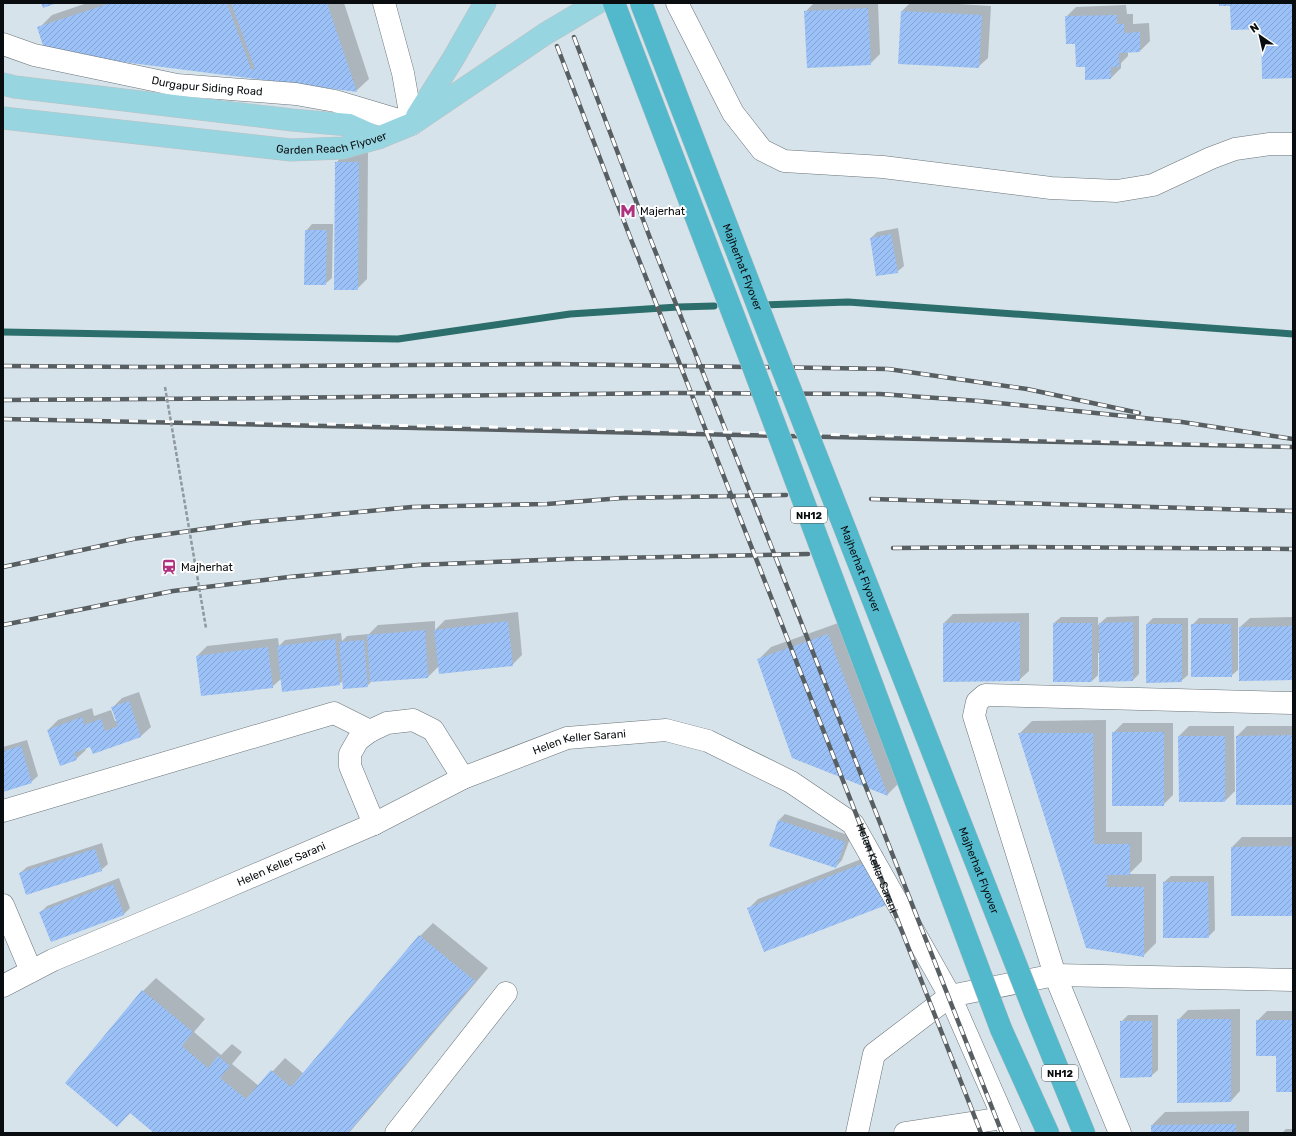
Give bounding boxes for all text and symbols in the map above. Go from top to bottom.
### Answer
north arrow [1240,16,1280,56]
text: N [1248,20,1262,36]
street label: Durgapur Siding Road [150,74,263,98]
street label: Garden Reach Flyover [276,129,390,157]
metro station icon: Majerhat [619,202,637,220]
place label: Majerhat [640,205,686,218]
street label: Majherhat Flyover [720,222,765,313]
road number: NH12 [791,507,827,523]
street label: Majherhat Flyover [837,524,883,615]
station icon: Majherhat [160,558,178,576]
place label: Majherhat [181,561,233,574]
street label: Helen Keller Sarani [531,727,626,758]
street label: Helen Keller Sarani [853,821,900,915]
street label: Majherhat Flyover [956,825,1002,917]
street label: Helen Keller Sarani [235,839,328,889]
road number: NH12 [1042,1065,1078,1081]

